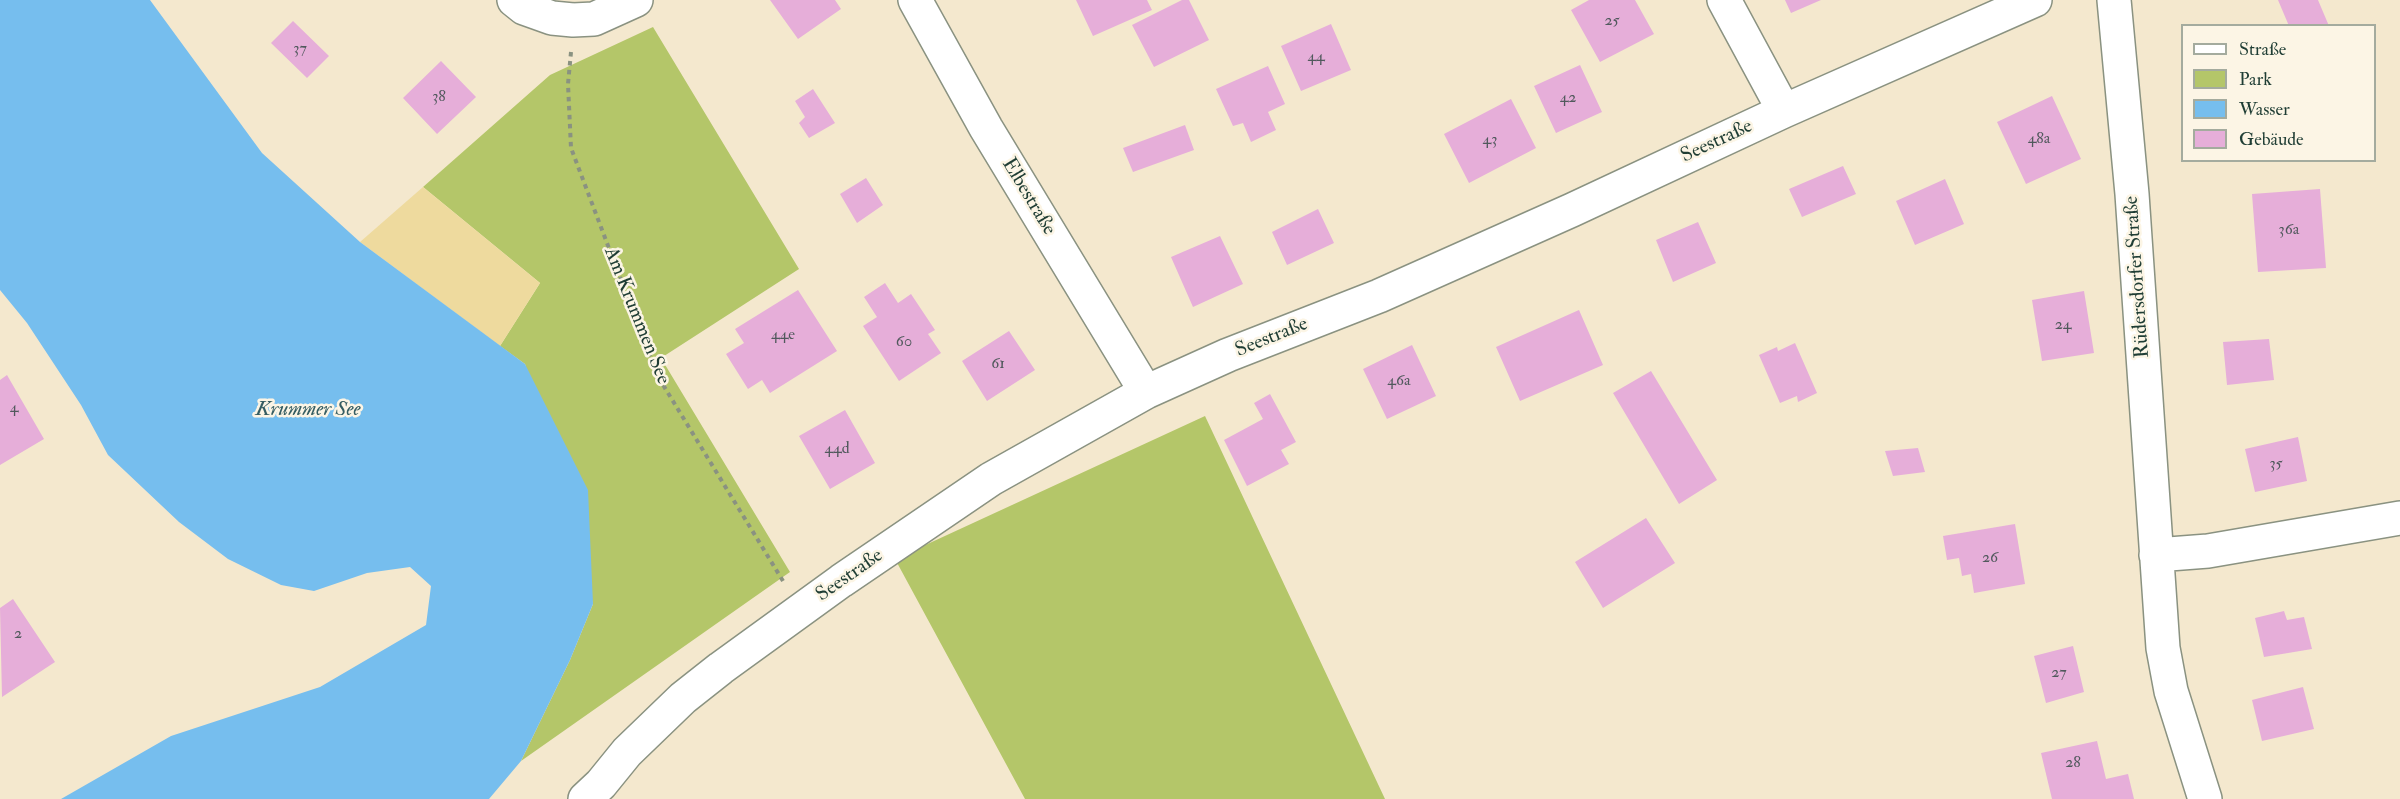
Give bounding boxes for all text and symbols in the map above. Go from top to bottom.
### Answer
house number: 25 [1604,12,1620,32]
legend [2181,24,2376,162]
text: Straße [2239,38,2286,61]
house number: 37 [293,40,307,60]
house number: 44 [1307,48,1325,68]
text: Park [2239,68,2272,91]
house number: 38 [432,88,446,108]
house number: 42 [1560,89,1576,109]
text: Wasser [2239,98,2290,121]
street label: Seestraße [1677,115,1757,169]
text: Gebäude [2239,128,2304,151]
house number: 48a [2028,130,2050,150]
house number: 43 [1483,131,1497,151]
street label: Elbestraße [996,154,1060,240]
street label: Rüdersdorfer Straße [2120,195,2156,359]
house number: 36a [2279,221,2299,241]
street label: Am Krummen See [598,244,674,388]
street label: Seestraße [1232,313,1312,363]
house number: 24 [2055,316,2071,336]
house number: 44e [771,326,795,346]
house number: 60 [896,333,912,353]
house number: 61 [991,355,1005,375]
house number: 46a [1387,372,1411,392]
water label: Krummer See [256,397,360,423]
house number: 4 [10,399,18,419]
house number: 44d [824,440,850,460]
house number: 35 [2269,455,2283,475]
street label: Seestraße [812,544,888,608]
house number: 26 [1982,549,1998,569]
house number: 2 [14,625,22,645]
house number: 27 [2051,664,2067,684]
house number: 28 [2065,754,2081,774]

